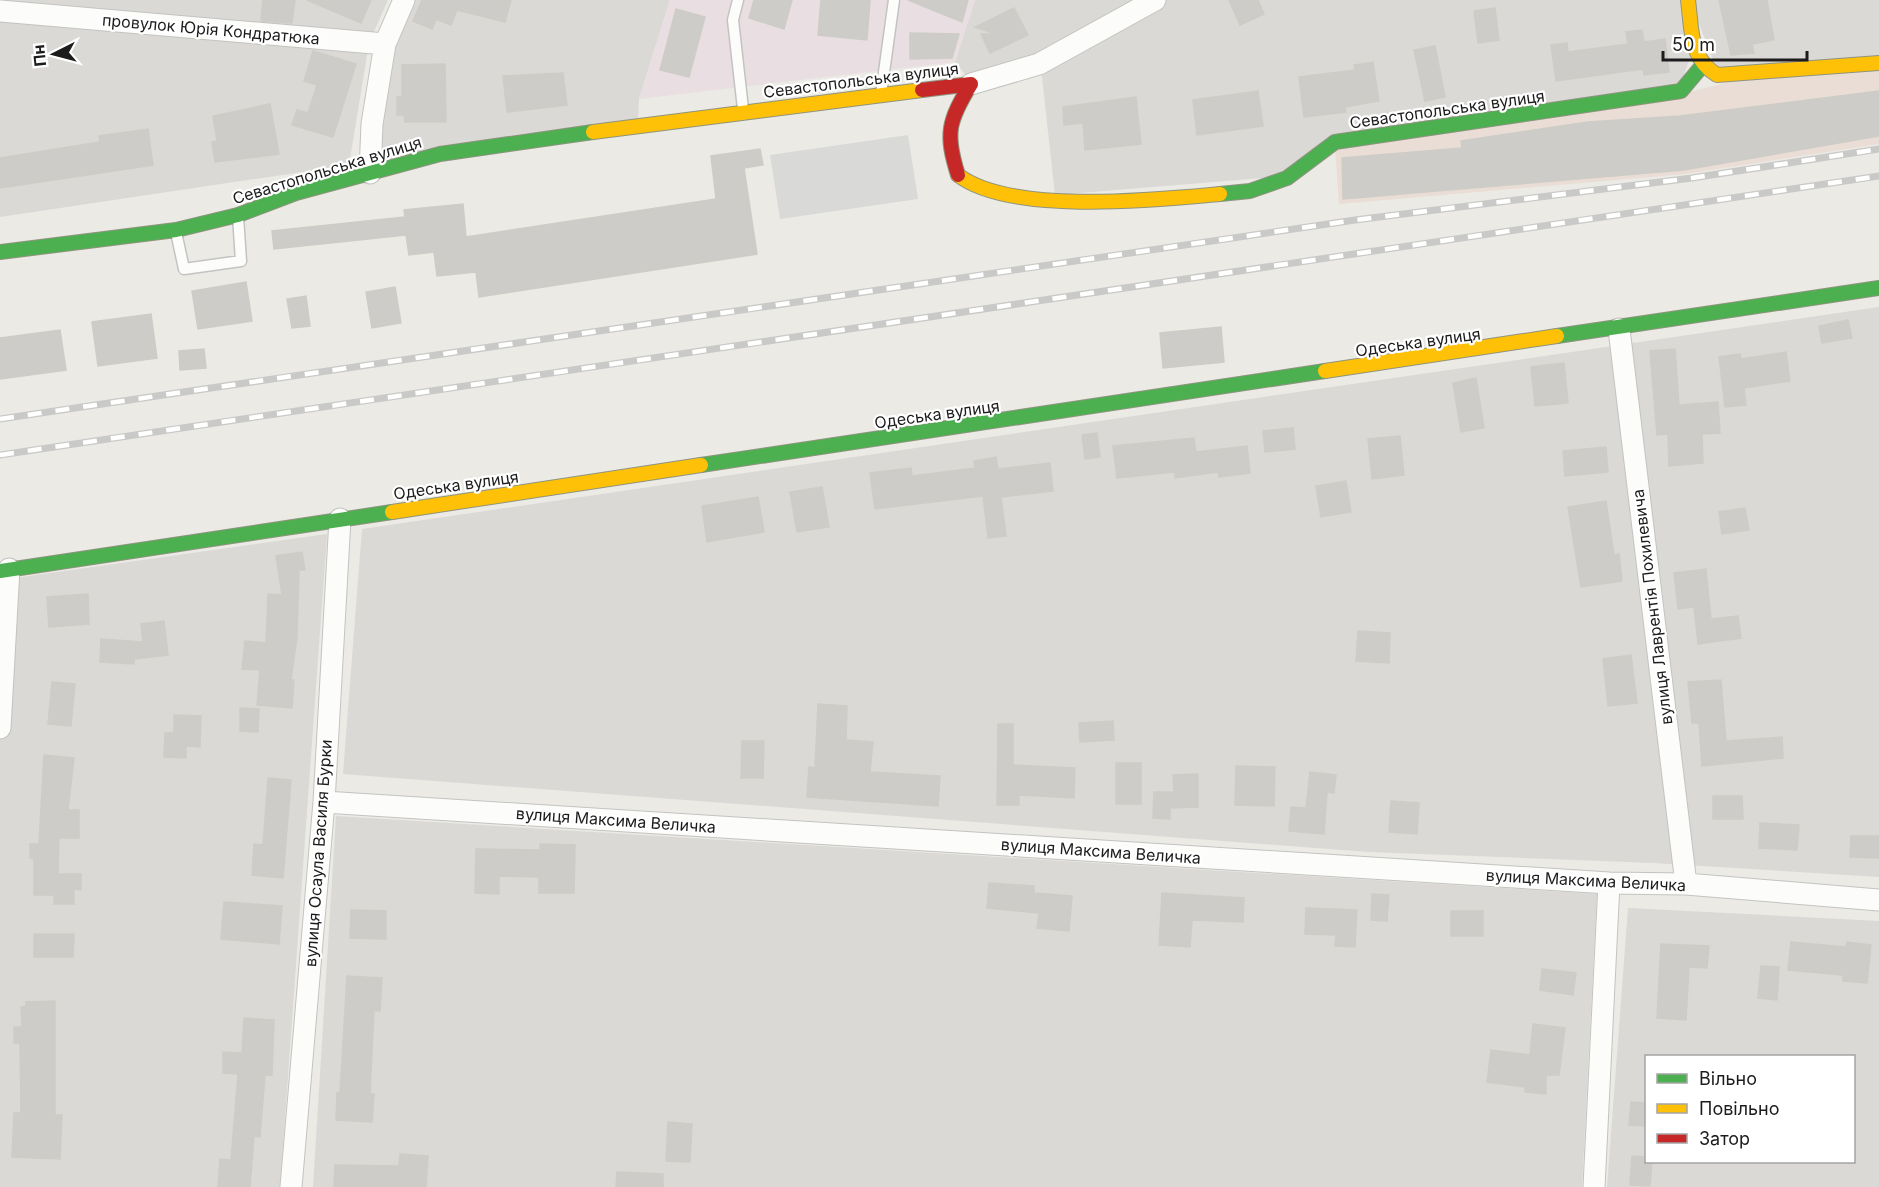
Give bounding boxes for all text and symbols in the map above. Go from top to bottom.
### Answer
street label: провулок Юрія Кондратюка [101,10,321,48]
north arrow [24,24,84,84]
scale bar [1663,24,1807,62]
text: 50 m [1672,34,1715,55]
text: Пн [28,44,50,68]
street label: Севастопольська вулиця [762,58,960,102]
street label: Севастопольська вулиця [1348,85,1546,133]
street label: Севастопольська вулиця [230,132,424,208]
street label: Одеська вулиця [1354,323,1482,361]
street label: Одеська вулиця [873,395,1001,433]
street label: Одеська вулиця [392,466,520,504]
street label: вулиця Лаврентія Похилевича [1628,488,1676,726]
street label: вулиця Осаула Василя Бурки [300,739,336,967]
street label: вулиця Максима Величка [515,803,717,837]
street label: вулиця Максима Величка [1000,834,1202,868]
street label: вулиця Максима Величка [1485,865,1687,895]
legend [1645,1055,1855,1163]
text: Вільно [1699,1068,1757,1089]
text: Повільно [1699,1098,1780,1119]
text: Затор [1699,1128,1750,1149]

